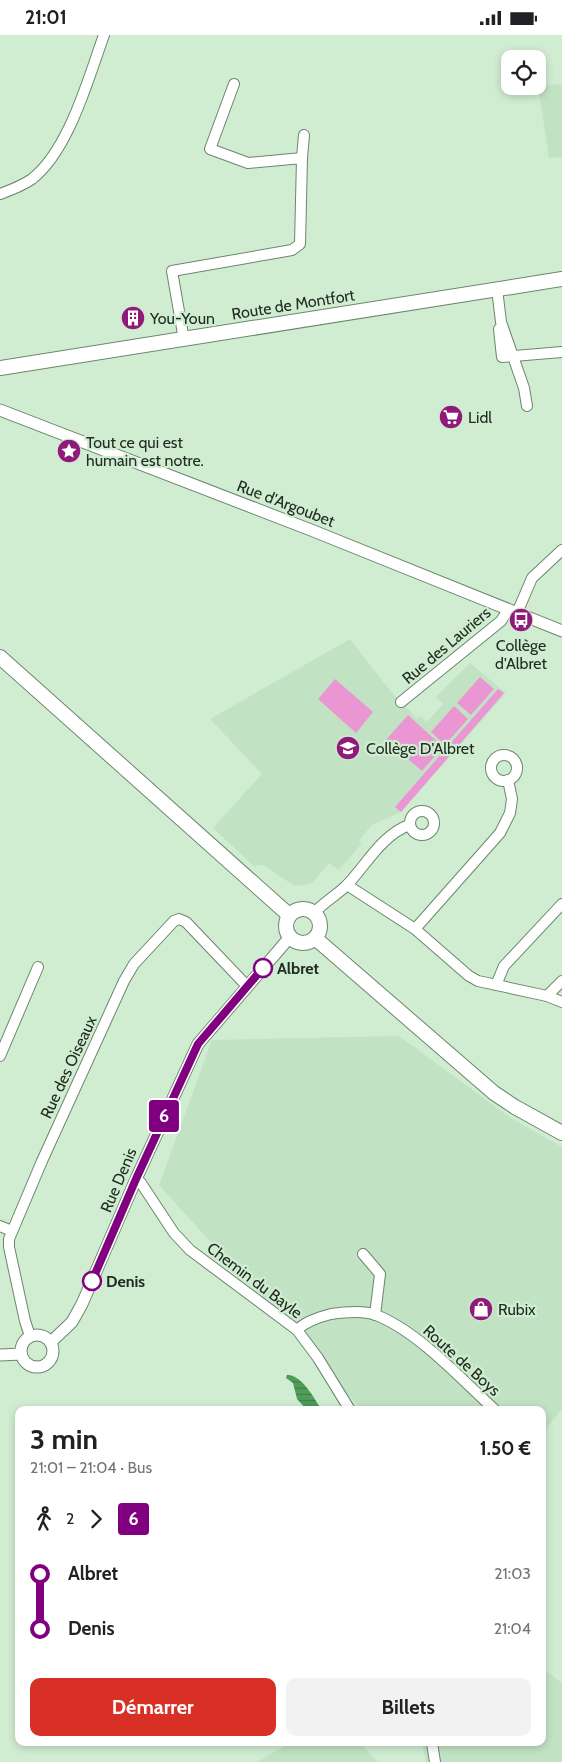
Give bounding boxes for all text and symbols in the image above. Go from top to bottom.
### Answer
text: 21:01 [25,6,67,29]
map controls [501,50,546,95]
button: locate [501,50,546,95]
street label: Route de Montfort [230,285,357,324]
building icon: You-Youn [120,305,146,331]
place label: You-Youn [149,309,215,328]
supermarket icon: Lidl [438,404,464,430]
place label: Lidl [468,408,492,427]
place label: Tout ce qui est humain est notre. [86,433,204,470]
place icon: Tout ce qui est humain est notre. [56,438,82,464]
street label: Rue d'Argoubet [234,476,338,531]
street label: Rue des Lauriers [398,603,495,688]
bus stop icon: Collège d'Albret [508,607,534,633]
place label: Collège d'Albret [495,636,547,673]
school or university icon: Collège D'Albret [335,735,361,761]
place label: Collège D'Albret [366,739,475,758]
marker: Albret [253,958,273,978]
place label: Albret [277,959,320,978]
street label: Rue des Oiseaux [36,1013,101,1122]
line badge: 6 [148,1100,180,1132]
text: 6 [159,1105,169,1127]
street label: Rue Denis [96,1145,141,1215]
street label: Chemin du Bayle [203,1238,306,1322]
marker: Denis [82,1271,102,1291]
place label: Denis [106,1272,145,1291]
shop icon: Rubix [468,1296,494,1322]
place label: Rubix [498,1300,536,1319]
street label: Route de Boys [419,1321,504,1400]
text: 3 min [30,1422,98,1456]
text: 1.50 € [480,1437,531,1460]
text: 21:01 – 21:04 · Bus [30,1458,152,1477]
icon: walk [30,1505,58,1533]
icon: forward [82,1505,110,1533]
text: 6 [128,1508,139,1530]
text: 2 [66,1509,74,1528]
text: Albret [68,1562,118,1585]
text: 21:03 [494,1564,531,1583]
text: Denis [68,1617,114,1640]
text: 21:04 [494,1619,531,1638]
button: Démarrer [30,1678,276,1736]
button: Billets [286,1678,531,1736]

